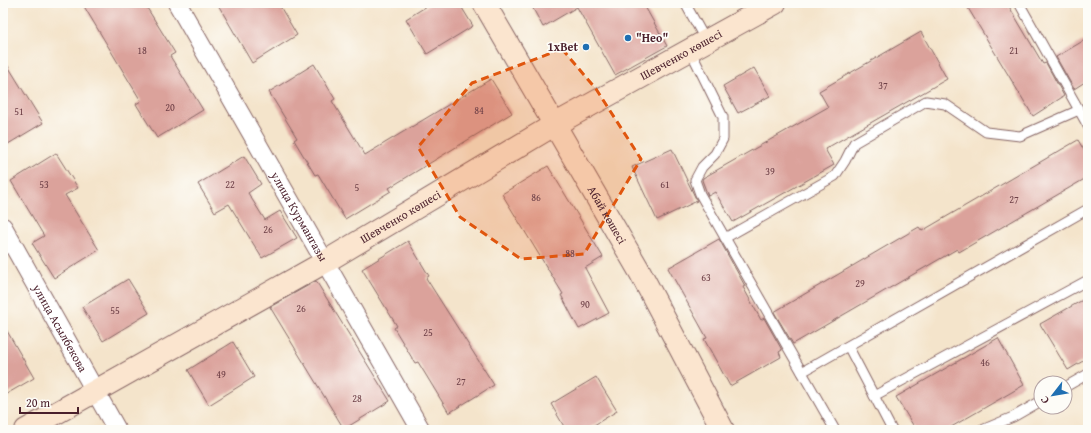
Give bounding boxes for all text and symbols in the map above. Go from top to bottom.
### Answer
street label: Шевченко көшесі [637,25,726,84]
place label: "Нео" [636,29,668,46]
marker: "Нео" [623,33,633,43]
place label: 1xBet [548,38,578,55]
marker: 1xBet [581,42,591,52]
house number: 18 [137,43,147,58]
house number: 21 [1009,43,1019,58]
house number: 37 [878,78,888,93]
house number: 20 [165,100,175,115]
house number: 84 [474,103,484,118]
house number: 51 [14,104,24,119]
house number: 39 [765,164,775,179]
street label: улица Курмангазы [267,168,332,265]
house number: 53 [39,177,49,192]
house number: 22 [225,177,235,192]
house number: 61 [660,177,670,192]
house number: 5 [355,180,360,195]
street label: Абай көшесі [584,182,631,248]
street label: Шевченко көшесі [357,185,444,247]
house number: 86 [531,190,541,205]
house number: 27 [1009,192,1019,207]
house number: 26 [263,222,273,237]
house number: 88 [565,246,575,261]
house number: 63 [701,270,711,285]
house number: 29 [855,276,865,291]
street label: улица Асылбекова [28,280,92,375]
house number: 90 [580,297,590,312]
house number: 26 [296,301,306,316]
house number: 55 [110,303,120,318]
house number: 25 [423,325,433,340]
house number: 46 [980,355,990,370]
house number: 49 [216,367,226,382]
house number: 27 [456,374,466,389]
north arrow [1033,375,1073,415]
scale bar [20,389,78,415]
house number: 28 [352,391,362,406]
text: С [1036,393,1053,407]
text: 20 m [26,394,50,411]

